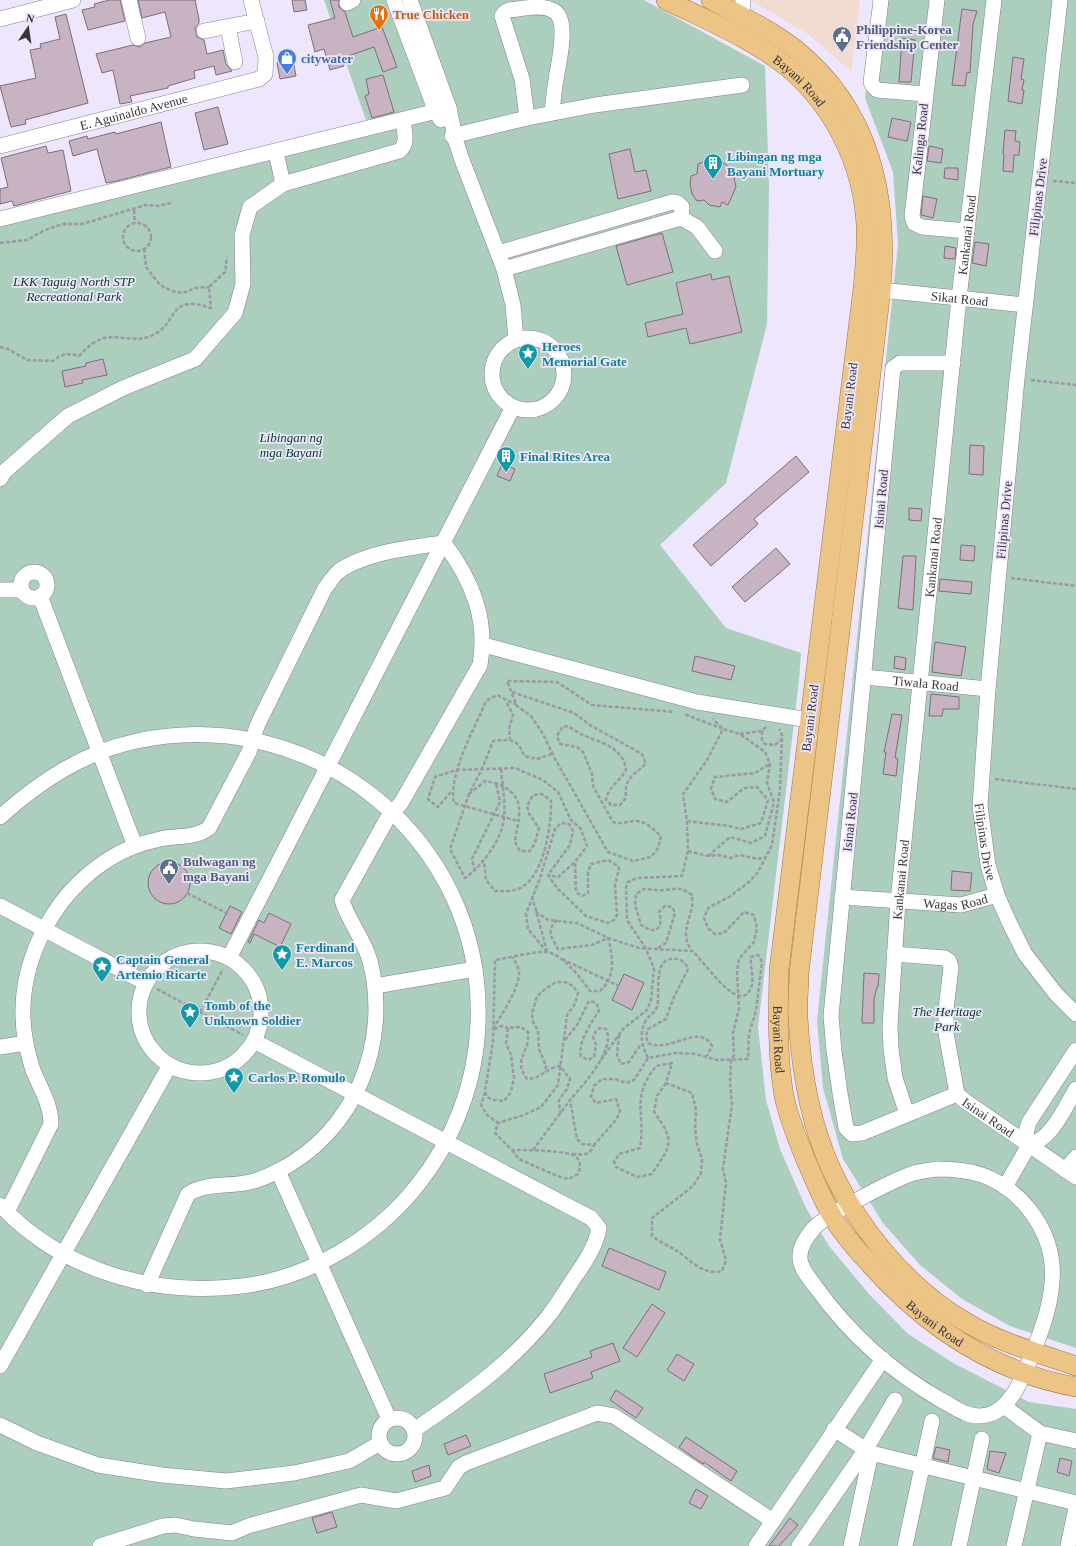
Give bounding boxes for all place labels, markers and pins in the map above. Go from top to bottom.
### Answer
restaurant icon: True Chicken [368,3,390,31]
place label: True Chicken [393,7,470,22]
place label: Philippine-Korea Friendship Center [856,22,958,52]
public building icon: Philippine-Korea Friendship Center [831,25,853,53]
shop icon: citywater [276,47,298,75]
place label: citywater [301,51,353,66]
place label: Libingan ng mga Bayani Mortuary [727,149,825,179]
building icon: Libingan ng mga Bayani Mortuary [702,152,724,180]
place label: Heroes Memorial Gate [542,339,627,369]
place icon: Heroes Memorial Gate [517,342,539,370]
building icon: Final Rites Area [495,445,517,473]
place label: Final Rites Area [520,449,611,464]
place label: Bulwagan ng mga Bayani [183,854,256,884]
public building icon: Bulwagan ng mga Bayani [158,857,180,885]
place label: Ferdinand E. Marcos [296,940,355,970]
place icon: Ferdinand E. Marcos [271,943,293,971]
place label: Captain General Artemio Ricarte [116,952,209,982]
place icon: Captain General Artemio Ricarte [91,955,113,983]
place label: Tomb of the Unknown Soldier [204,998,301,1028]
place icon: Tomb of the Unknown Soldier [179,1001,201,1029]
place icon: Carlos P. Romulo [223,1066,245,1094]
place label: Carlos P. Romulo [248,1070,345,1085]

